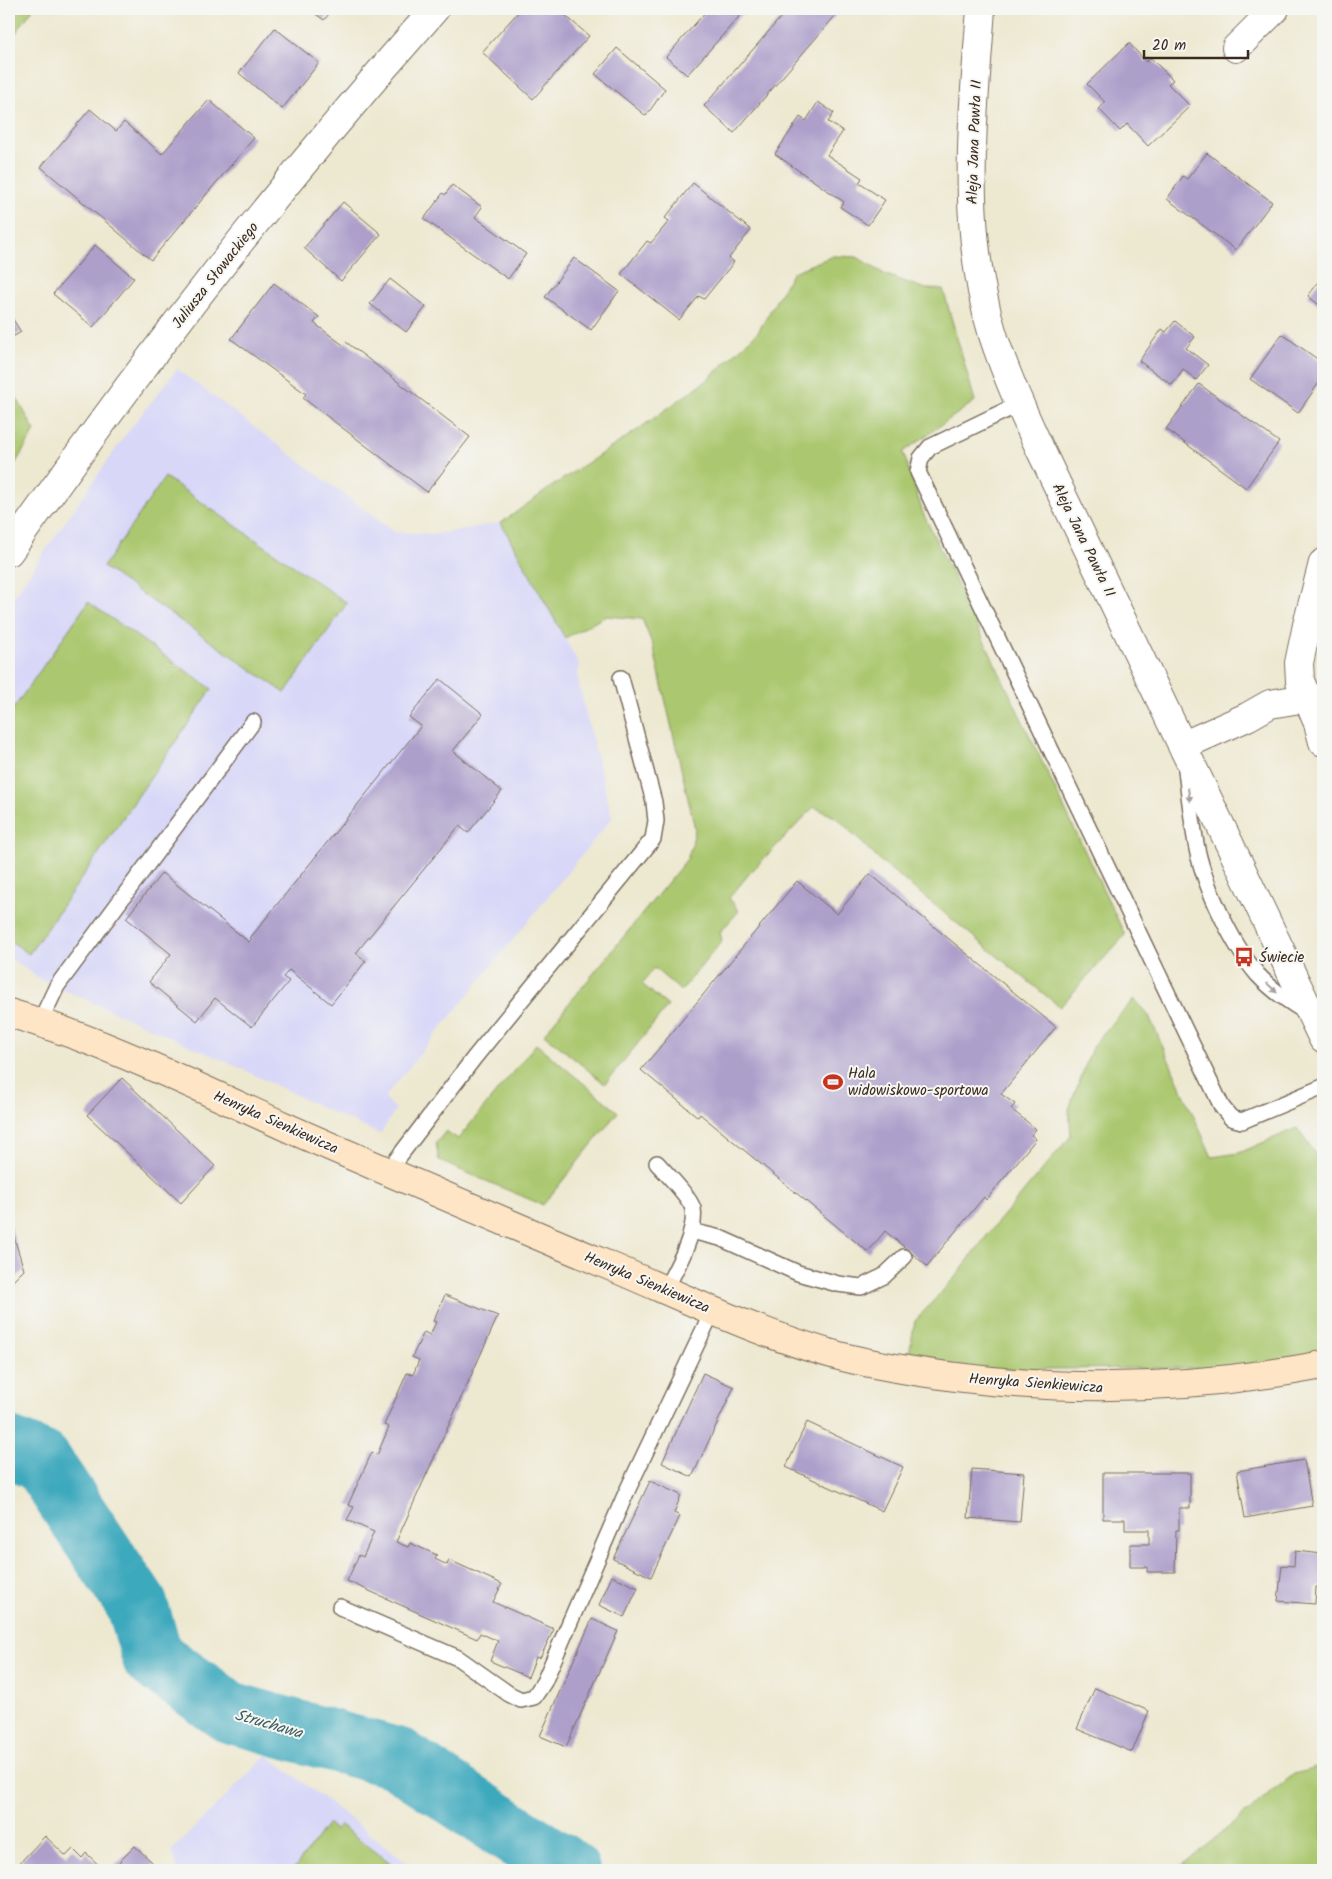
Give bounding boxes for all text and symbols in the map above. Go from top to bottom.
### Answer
scale bar [1144,28,1248,60]
text: 20 m [1152,34,1186,58]
street label: Aleja Jana Pawła II [961,79,989,205]
street label: Juliusza Słowackiego [166,217,265,334]
street label: Aleja Jana Pawła II [1045,479,1121,602]
one-way arrow [1185,787,1193,803]
bus stop icon: Świecie [1233,946,1255,968]
place label: Świecie [1259,946,1305,970]
one-way arrow [1266,982,1278,994]
place label: Hala widowiskowo-sportowa [848,1062,989,1103]
sports icon: Hala widowiskowo-sportowa [822,1071,844,1093]
street label: Henryka Sienkiewicza [209,1085,342,1161]
street label: Henryka Sienkiewicza [580,1246,713,1320]
street label: Henryka Sienkiewicza [968,1367,1104,1401]
water label: Struchawa [232,1703,307,1746]

